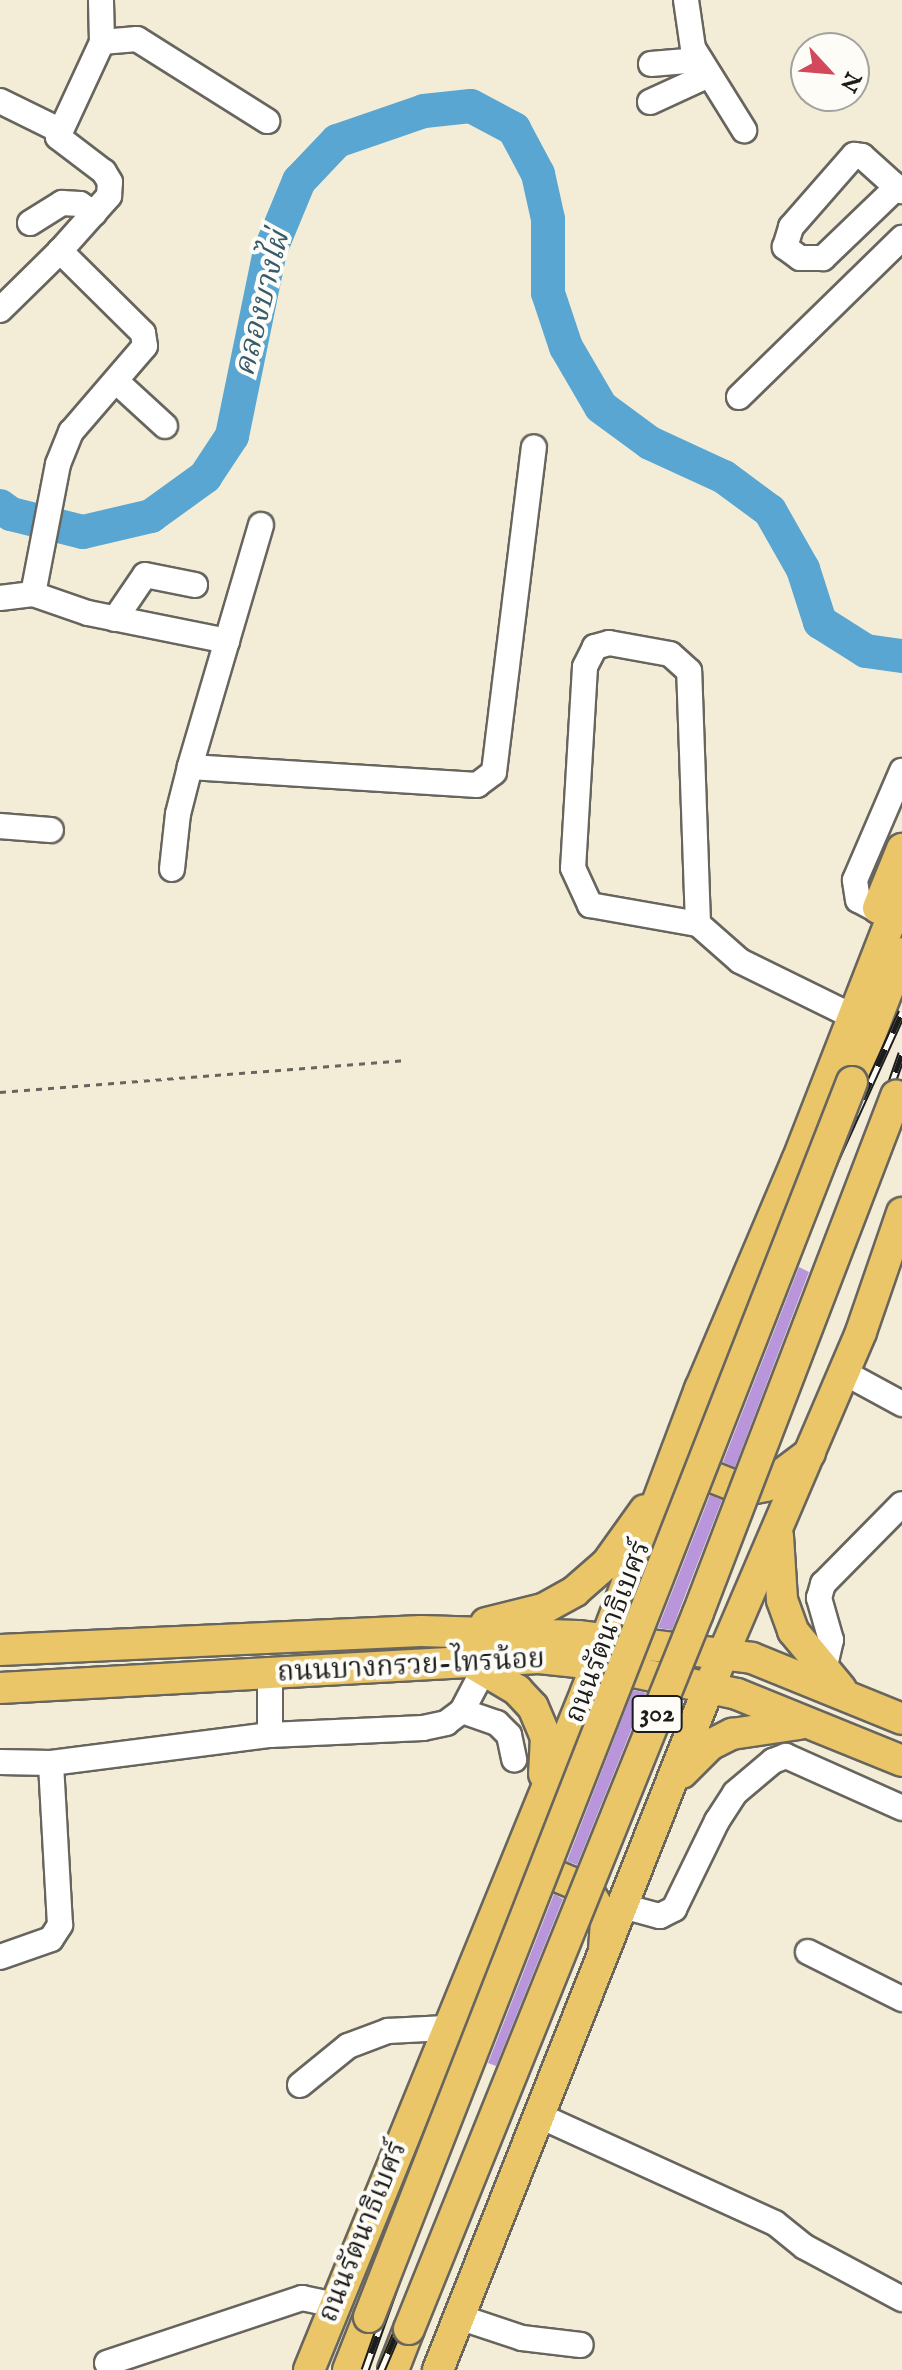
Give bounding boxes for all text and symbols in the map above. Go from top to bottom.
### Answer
north arrow [790,32,870,112]
text: N [833,67,867,96]
water label: คลองบางไผ่ [228,228,298,380]
street label: ถนนรัตนาธิเบศร์ [559,1536,659,1728]
street label: ถนนบางกรวย-ไทรน้อย [276,1643,546,1691]
road number: 302 [631,1692,683,1736]
street label: ถนนรัตนาธิเบศร์ [312,2137,416,2327]

